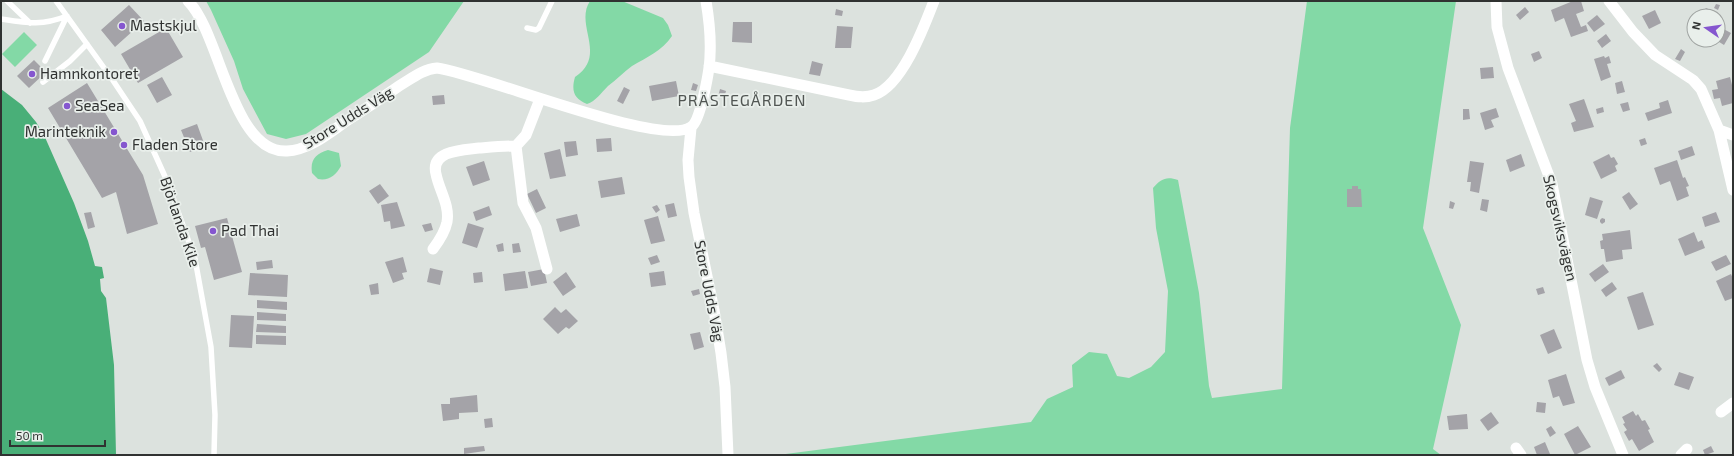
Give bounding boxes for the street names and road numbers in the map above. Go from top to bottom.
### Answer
street label: Store Udds Väg [299,82,396,152]
street label: Skogsviksvägen [1540,173,1582,283]
street label: Björlanda Kile [156,174,205,269]
street label: Store Udds Väg [691,239,729,344]

